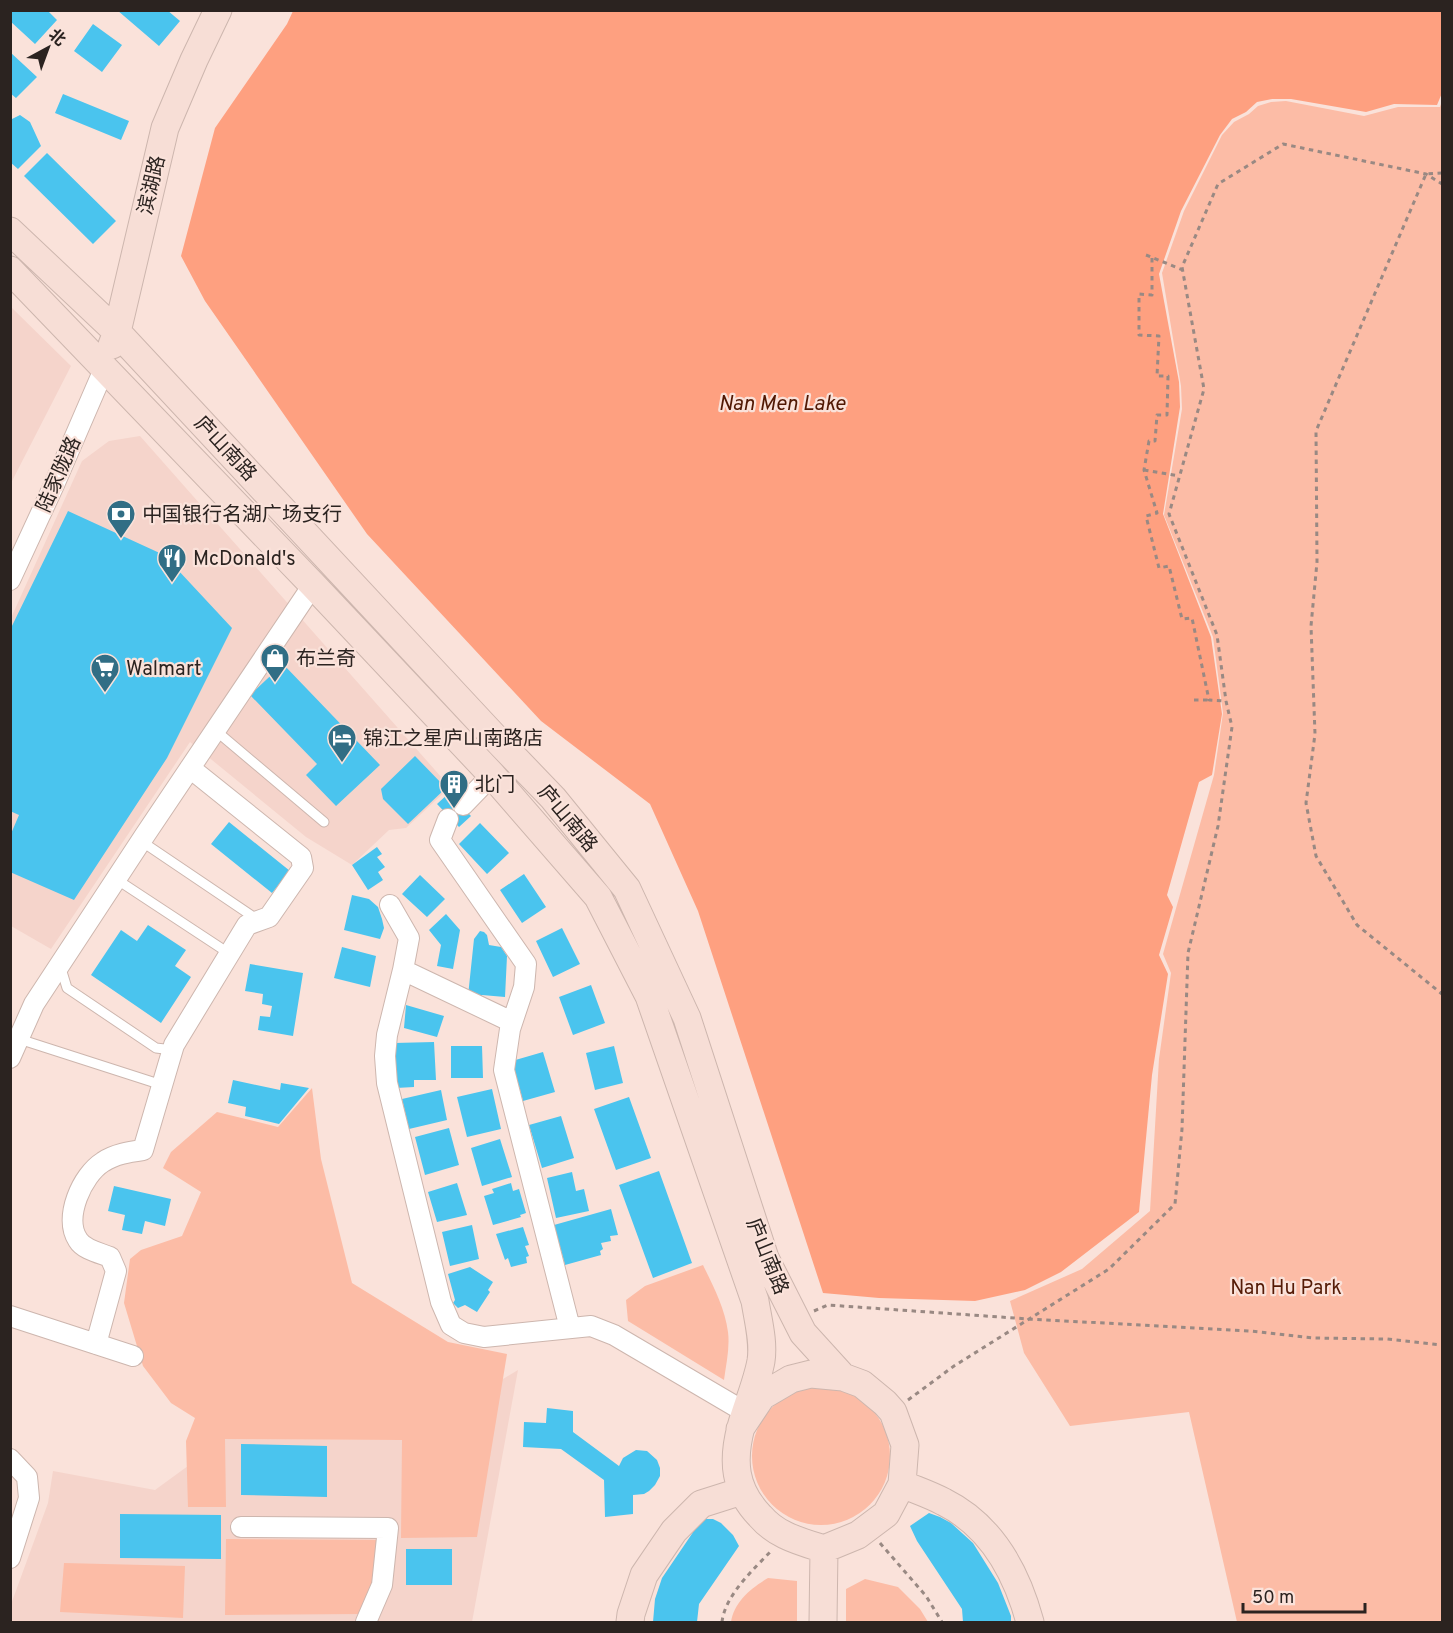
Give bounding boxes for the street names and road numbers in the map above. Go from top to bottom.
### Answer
street label: 滨湖路 [134,153,172,218]
street label: 庐山南路 [188,411,261,487]
street label: 陆家陇路 [32,433,88,517]
street label: 庐山南路 [531,780,602,858]
street label: 庐山南路 [739,1215,793,1299]

